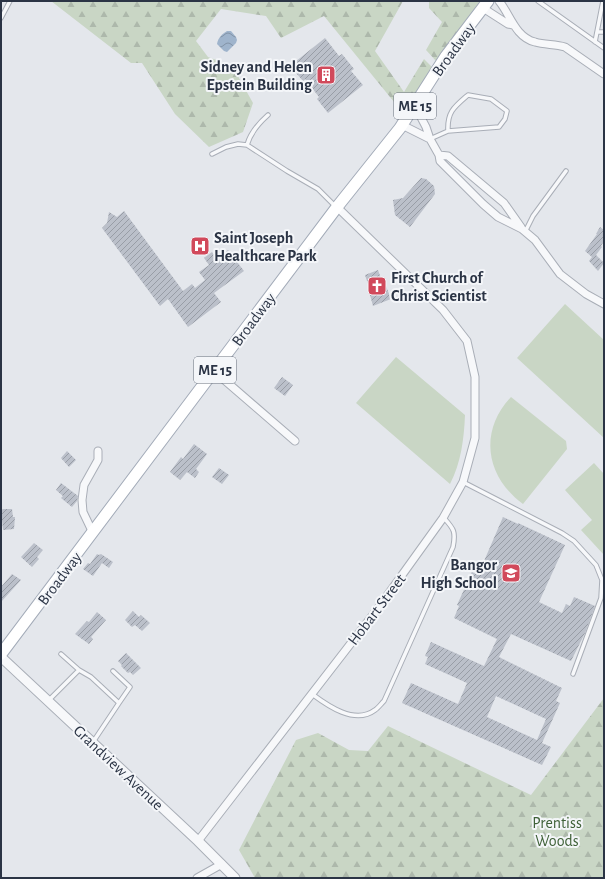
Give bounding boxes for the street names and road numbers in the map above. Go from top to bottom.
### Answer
street label: Broadway [429,20,479,80]
road number: ME 15 [394,93,436,119]
street label: Broadway [229,290,280,350]
road number: ME 15 [194,357,236,383]
street label: Broadway [35,549,86,609]
street label: Hobart Street [345,571,409,648]
street label: Grandview Avenue [70,722,166,813]

